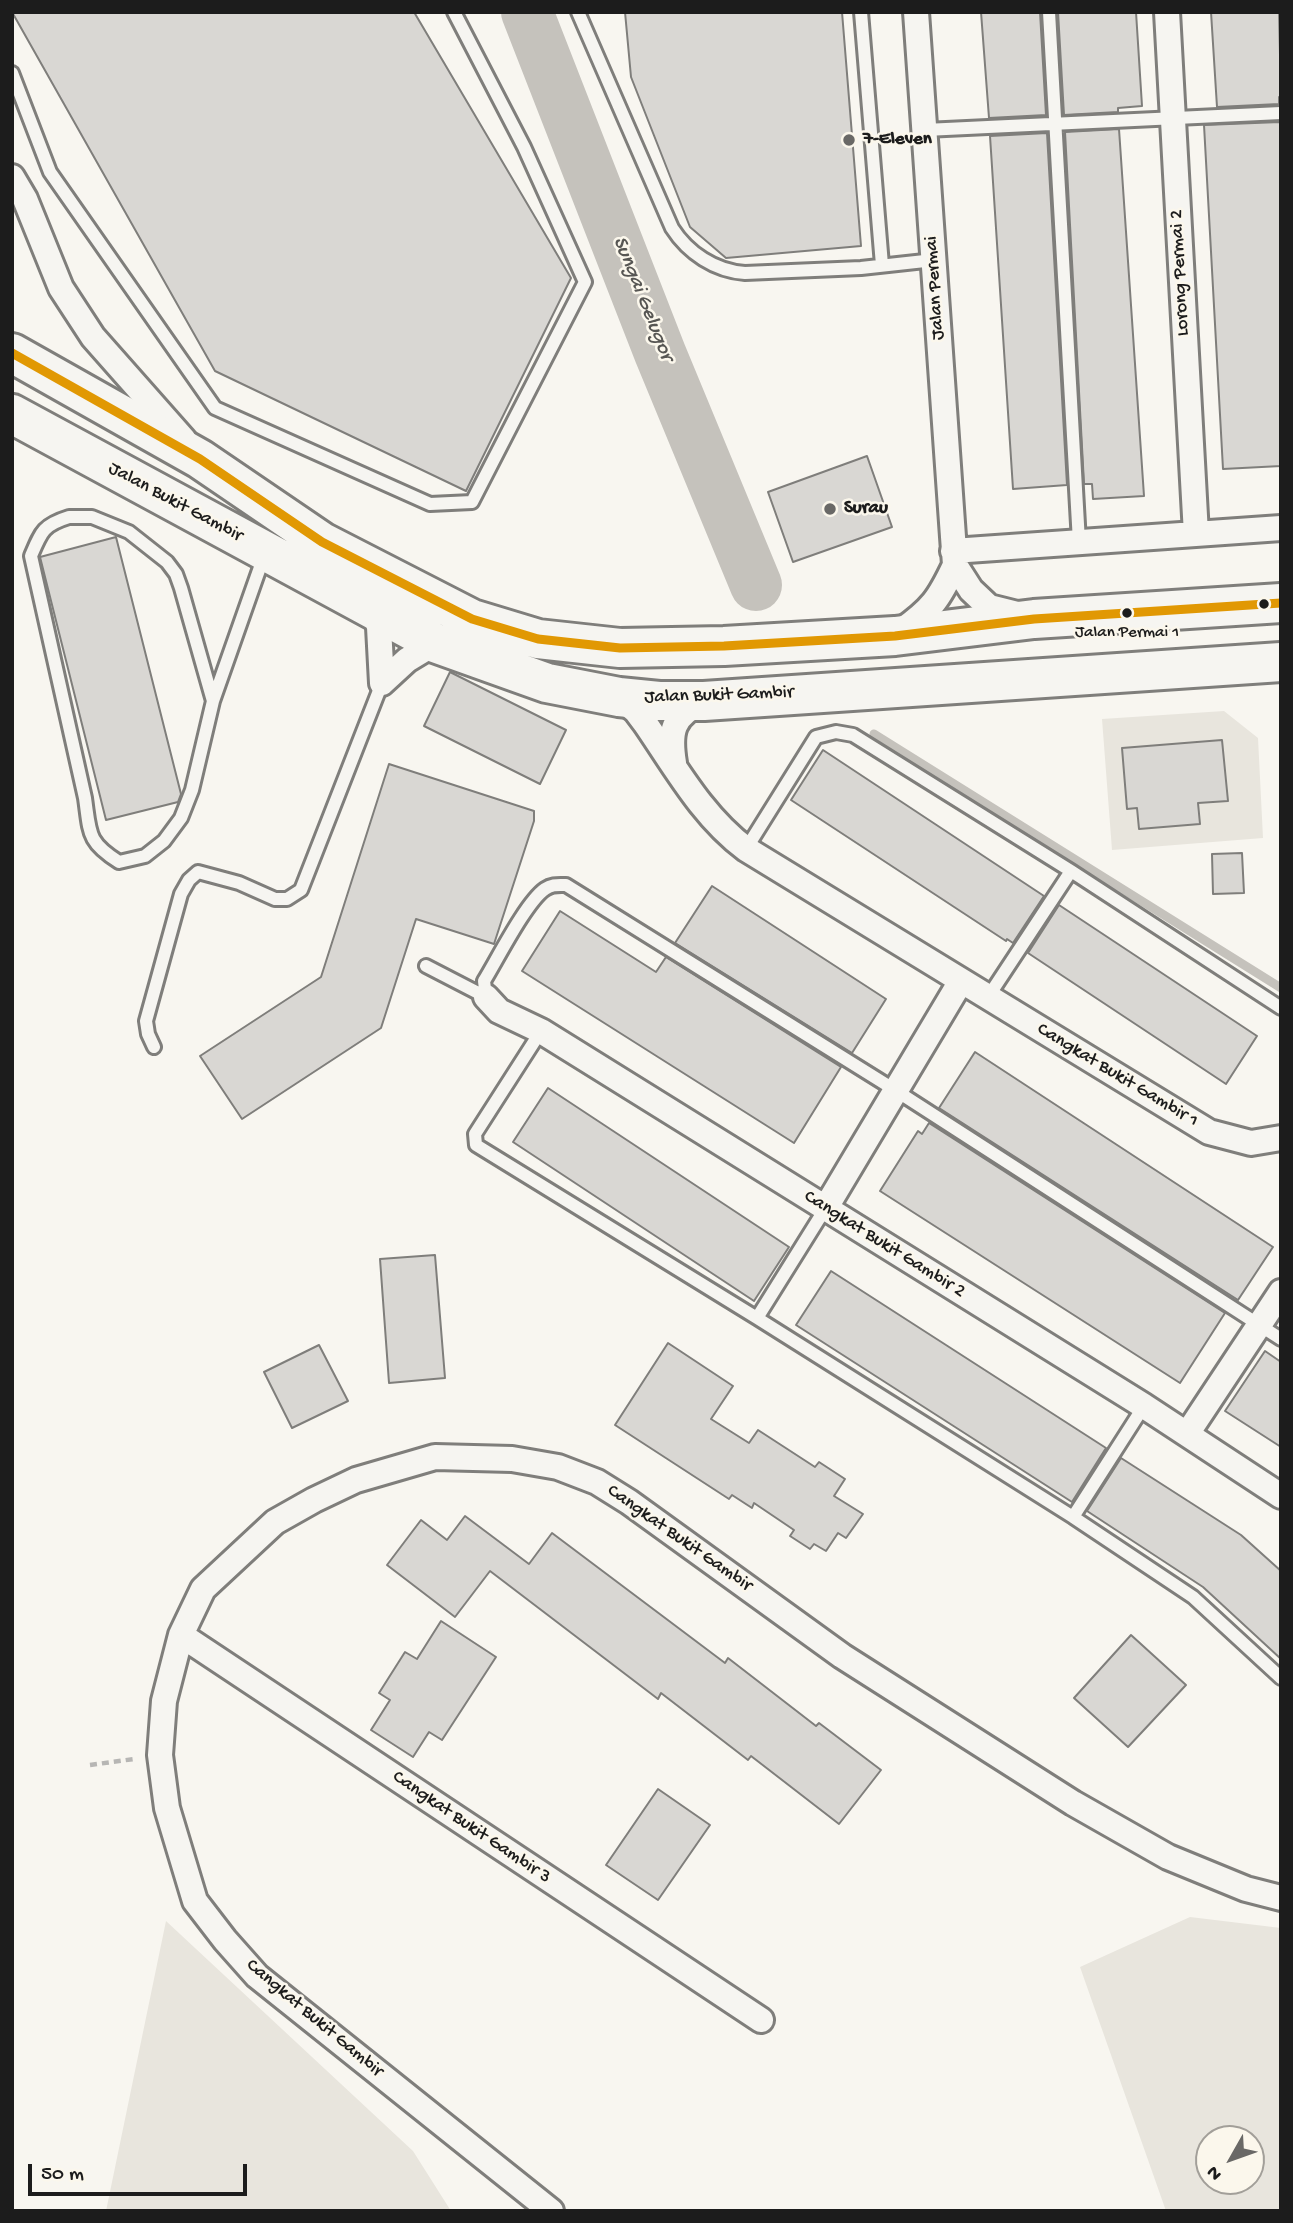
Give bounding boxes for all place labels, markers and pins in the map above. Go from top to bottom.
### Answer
place label: 7-Eleven [863,129,932,151]
marker: 7-Eleven [841,132,857,148]
place label: Surau [844,498,888,520]
marker: Surau [822,501,838,517]
unlabelled marker [1257,597,1271,611]
marker: Jalan Permai 1 [1120,606,1134,620]
place label: Jalan Permai 1 [1075,623,1179,643]

